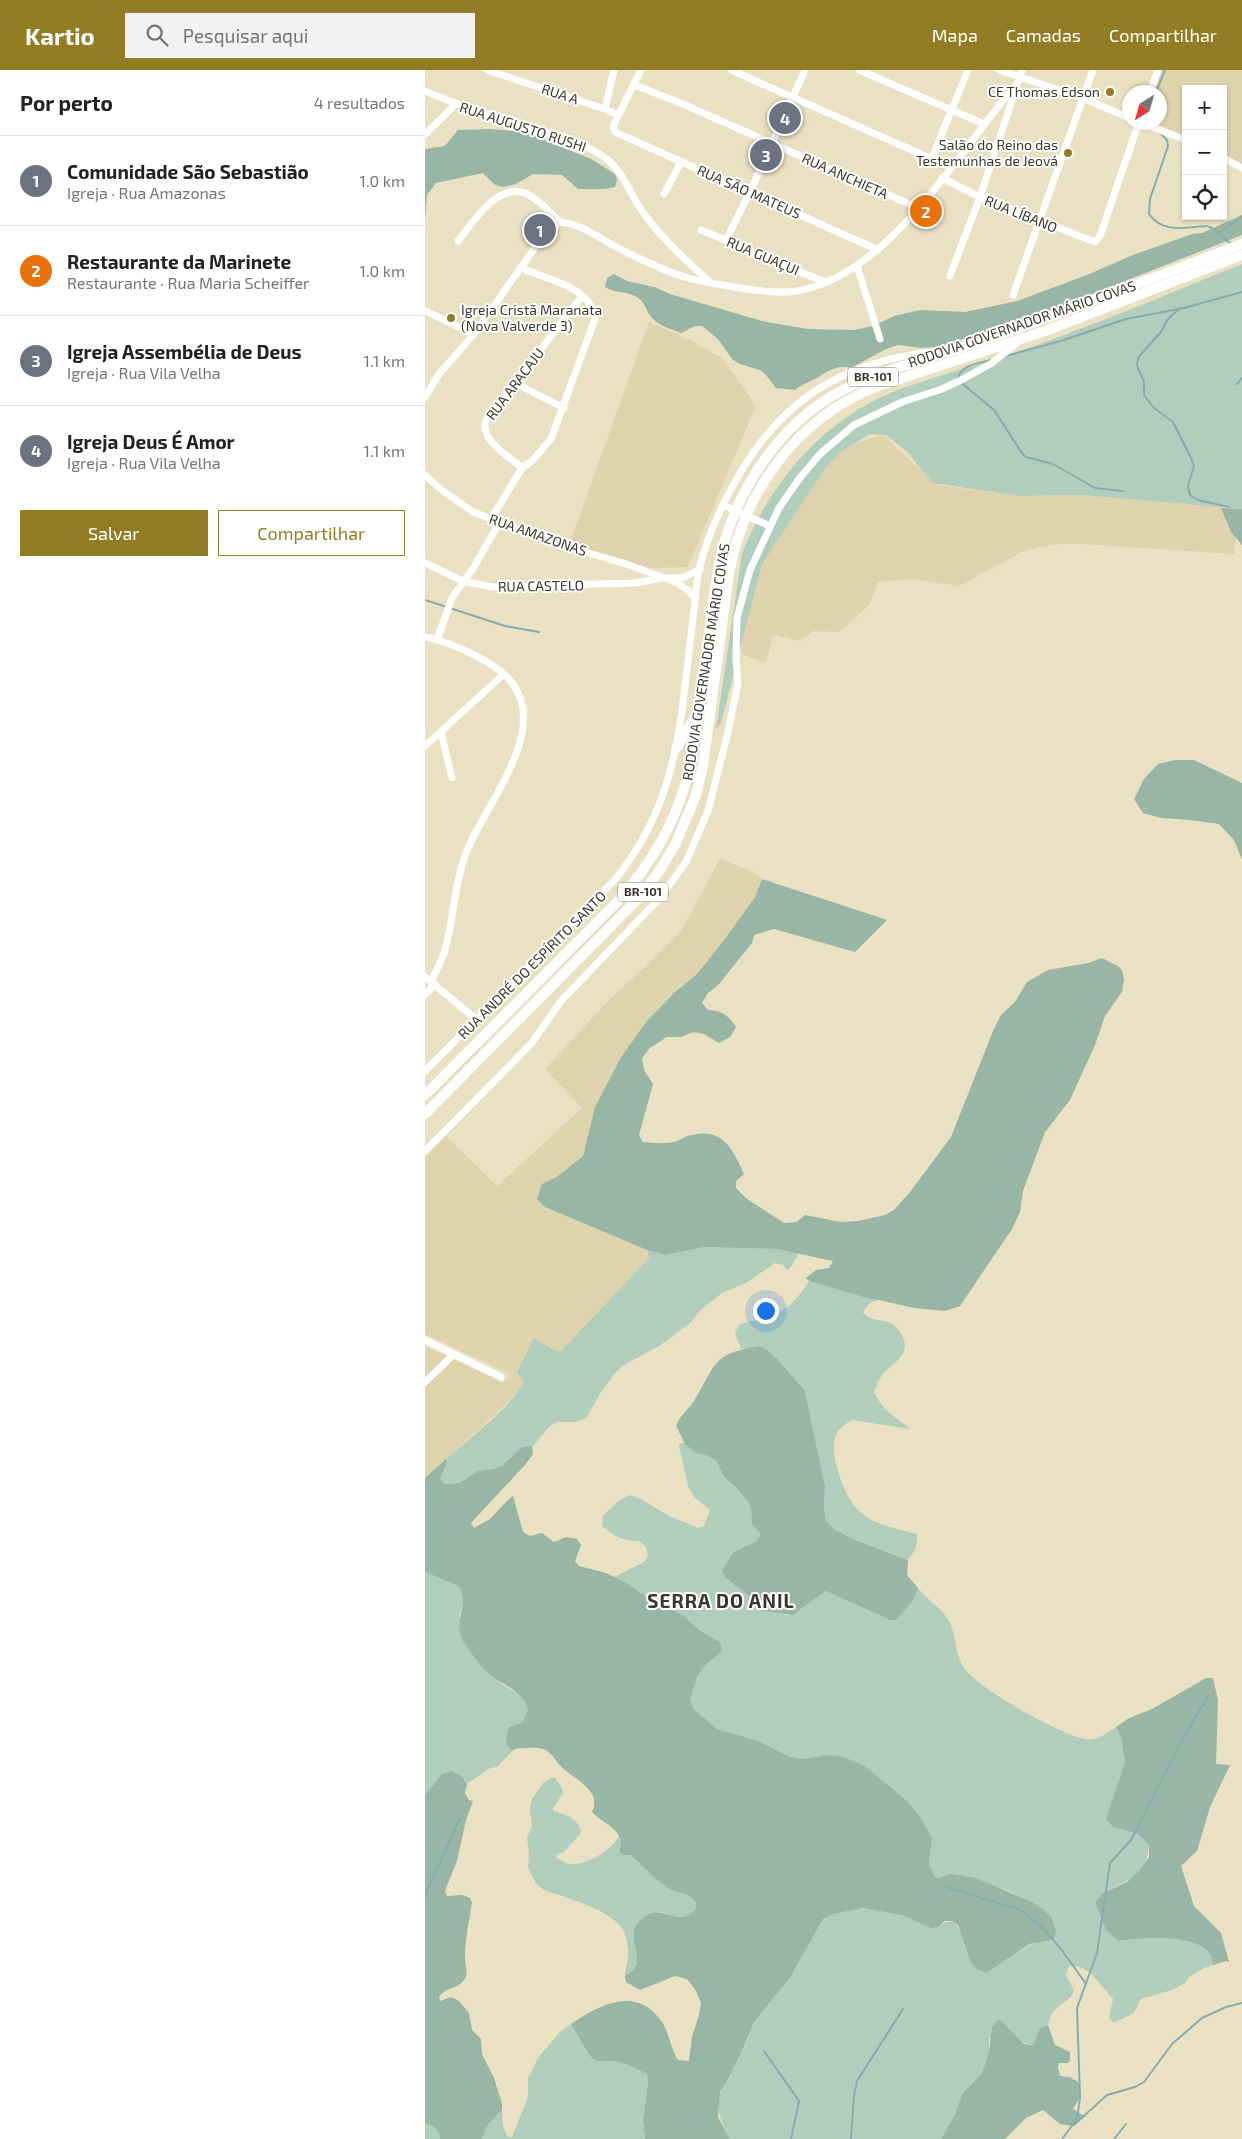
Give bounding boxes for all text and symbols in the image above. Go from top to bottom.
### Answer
search box [125,13,475,58]
text: Kartio [25,21,95,50]
icon: search [143,21,171,49]
text: Pesquisar aqui [183,24,308,47]
text: Mapa [932,24,978,46]
text: Camadas [1006,24,1081,46]
text: Compartilhar [1109,24,1217,46]
street label: RUA A [540,80,581,108]
place label: CE Thomas Edson [988,83,1100,100]
north arrow [1122,85,1167,130]
map controls [1182,85,1227,220]
button: + [1182,85,1227,130]
marker: CE Thomas Edson [1104,86,1116,98]
text: Por perto [20,90,113,115]
text: 4 resultados [314,93,405,112]
street label: RUA AUGUSTO RUSHI [458,98,589,155]
pin: 4 [769,99,801,137]
button: − [1182,130,1227,175]
pin: 3 [750,136,782,174]
place label: Salão do Reino das Testemunhas de Jeová [916,136,1058,169]
marker: Salão do Reino das Testemunhas de Jeová [1062,147,1074,159]
street label: RUA ANCHIETA [799,149,891,202]
text: Comunidade São Sebastião [67,160,309,183]
street label: RUA SÃO MATEUS [695,161,804,222]
text: 1 [33,171,39,190]
text: 1.0 km [360,171,405,190]
button: locate [1182,175,1227,220]
text: Igreja · Rua Amazonas [67,183,226,202]
street label: RUA LÍBANO [982,191,1060,236]
pin: 2 [910,192,942,230]
pin: 1 [524,211,556,249]
street label: RUA GUAÇUI [724,233,802,279]
text: Restaurante da Marinete [67,250,291,273]
text: 2 [31,261,41,280]
text: 1.0 km [360,261,405,280]
text: Restaurante · Rua Maria Scheiffer [67,273,309,292]
street label: RODOVIA GOVERNADOR MÁRIO COVAS [906,276,1138,371]
place label: Igreja Cristã Maranata (Nova Valverde 3) [461,301,602,334]
marker: Igreja Cristã Maranata (Nova Valverde 3) [445,312,457,324]
text: Igreja Assembélia de Deus [67,340,302,363]
street label: RUA ARACAJU [482,344,547,423]
text: 3 [31,351,41,370]
text: 1.1 km [364,351,405,370]
text: Igreja · Rua Vila Velha [67,363,221,382]
road number: BR-101 [848,368,898,386]
text: Igreja Deus É Amor [67,430,235,453]
text: 4 [31,441,41,460]
text: 1.1 km [364,441,405,460]
text: Igreja · Rua Vila Velha [67,453,221,472]
button: Salvar [20,510,208,556]
button: Compartilhar [218,510,405,556]
street label: RUA AMAZONAS [487,510,589,559]
street label: RODOVIA GOVERNADOR MÁRIO COVAS [678,542,733,782]
street label: RUA CASTELO [498,576,584,595]
road number: BR-101 [618,882,668,902]
street label: RUA ANDRÉ DO ESPÍRITO SANTO [454,887,609,1042]
your location [753,1298,779,1324]
district label: SERRA DO ANIL [647,1589,795,1612]

